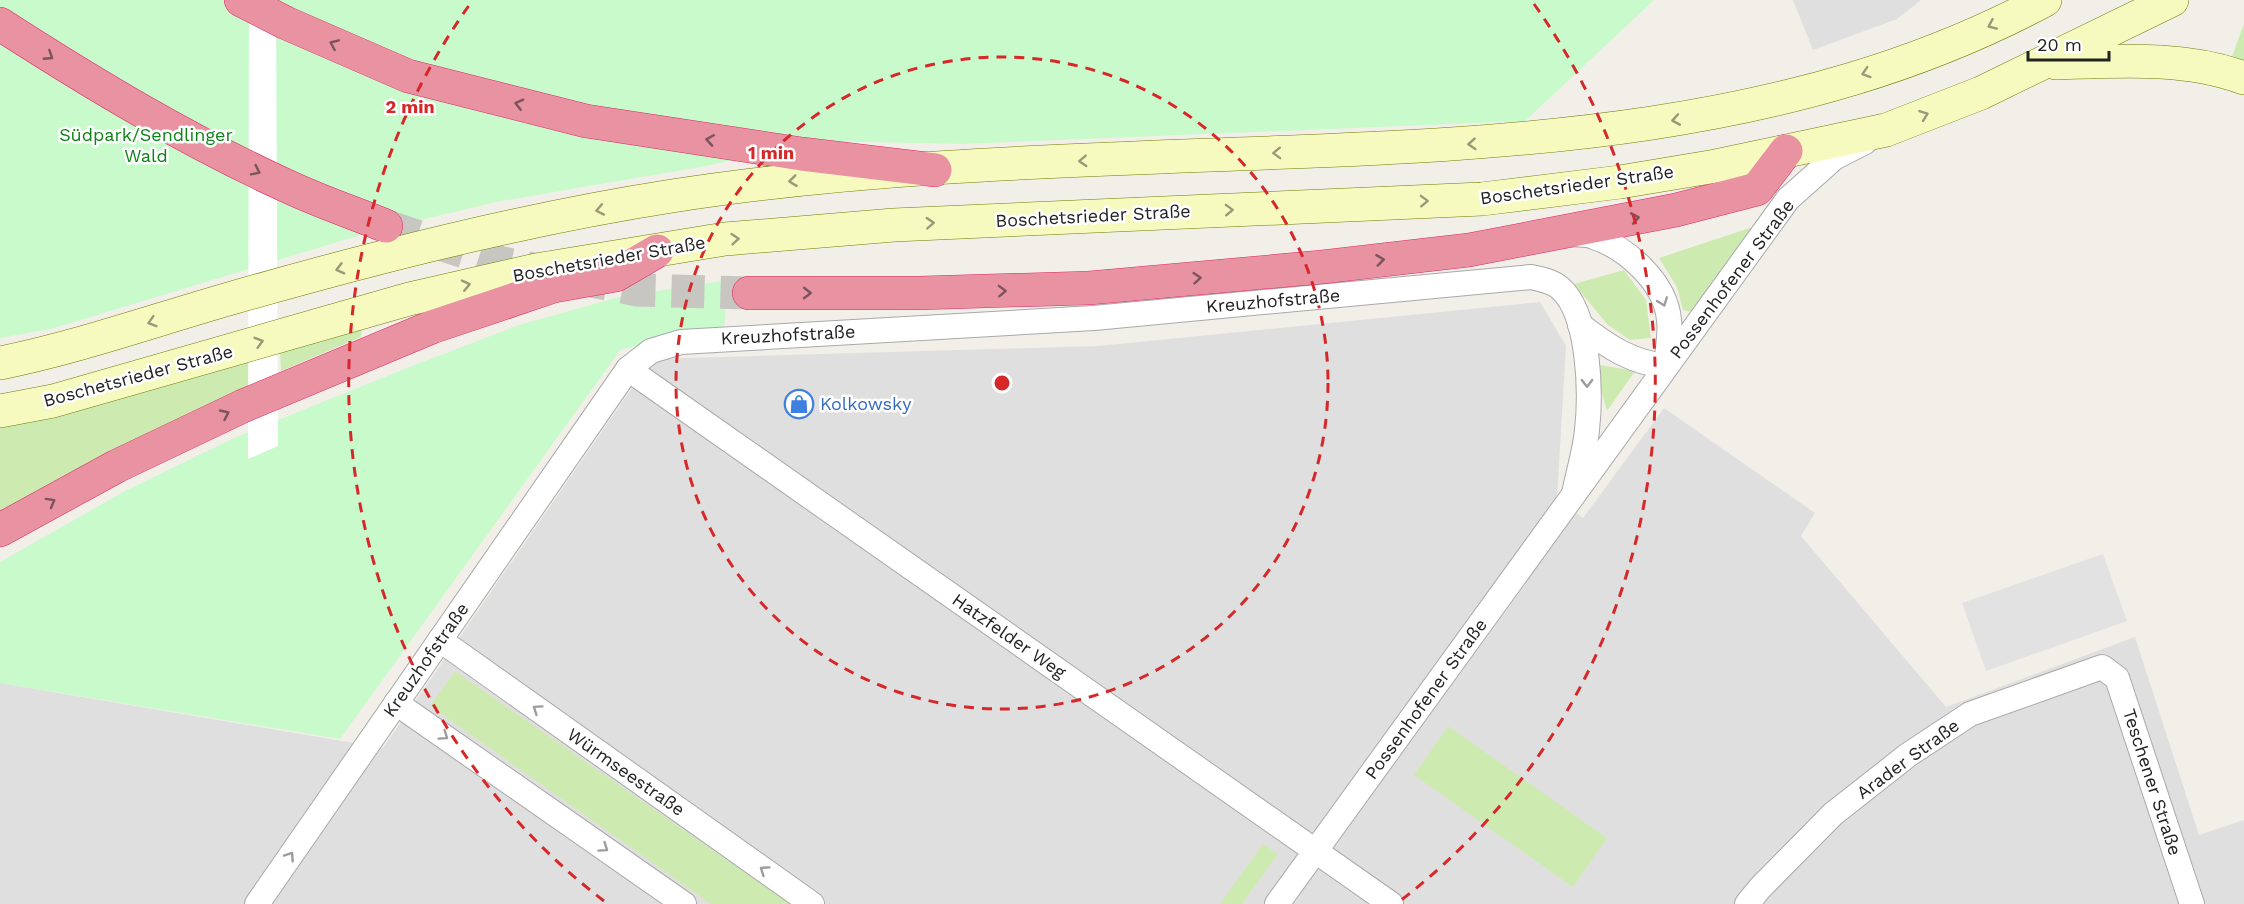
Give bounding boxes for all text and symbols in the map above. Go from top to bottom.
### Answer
one-way arrow [1987,18,1998,30]
scale bar [2028,24,2109,62]
text: 20 m [2037,34,2082,55]
one-way arrow [329,39,340,51]
one-way arrow [43,48,53,60]
one-way arrow [1861,66,1871,78]
text: 2 min [385,96,435,117]
one-way arrow [514,99,525,111]
one-way arrow [1918,110,1929,122]
one-way arrow [1672,113,1682,126]
park label: Südpark/Sendlinger Wald [59,124,233,166]
one-way arrow [706,134,715,146]
one-way arrow [1468,137,1477,150]
text: 1 min [748,142,794,163]
one-way arrow [1273,146,1282,159]
one-way arrow [1078,154,1087,167]
street label: Boschetsrieder Straße [1479,161,1675,209]
one-way arrow [250,164,261,175]
one-way arrow [788,174,797,186]
one-way arrow [1420,195,1429,208]
street label: Possenhofener Straße [1665,195,1798,362]
street label: Boschetsrieder Straße [995,200,1191,231]
one-way arrow [595,203,605,216]
one-way arrow [1225,203,1234,216]
one-way arrow [1629,212,1639,225]
one-way arrow [925,217,934,230]
street label: Boschetsrieder Straße [511,231,707,286]
one-way arrow [731,233,740,246]
one-way arrow [1376,254,1385,267]
one-way arrow [335,262,345,275]
one-way arrow [1192,272,1201,285]
one-way arrow [461,280,471,293]
one-way arrow [998,284,1007,297]
street label: Kreuzhofstraße [1205,284,1341,317]
one-way arrow [803,287,812,299]
one-way arrow [1656,297,1669,307]
one-way arrow [148,315,158,327]
street label: Kreuzhofstraße [720,320,856,349]
one-way arrow [253,337,264,349]
street label: Boschetsrieder Straße [41,340,235,411]
centre of rings [992,373,1012,393]
one-way arrow [1581,378,1594,387]
shop icon: Kolkowsky [783,388,815,420]
place label: Kolkowsky [820,393,912,414]
one-way arrow [219,410,230,422]
one-way arrow [45,498,56,509]
street label: Hatzfelder Weg [948,589,1070,683]
street label: Kreuzhofstraße [378,599,473,721]
street label: Possenhofener Straße [1360,614,1491,783]
one-way arrow [532,705,543,716]
street label: Teschener Straße [2119,706,2186,858]
street label: Arader Straße [1852,714,1963,803]
street label: Würmseestraße [563,723,689,820]
one-way arrow [437,729,448,740]
one-way arrow [597,841,608,852]
one-way arrow [282,851,293,862]
one-way arrow [760,866,771,877]

